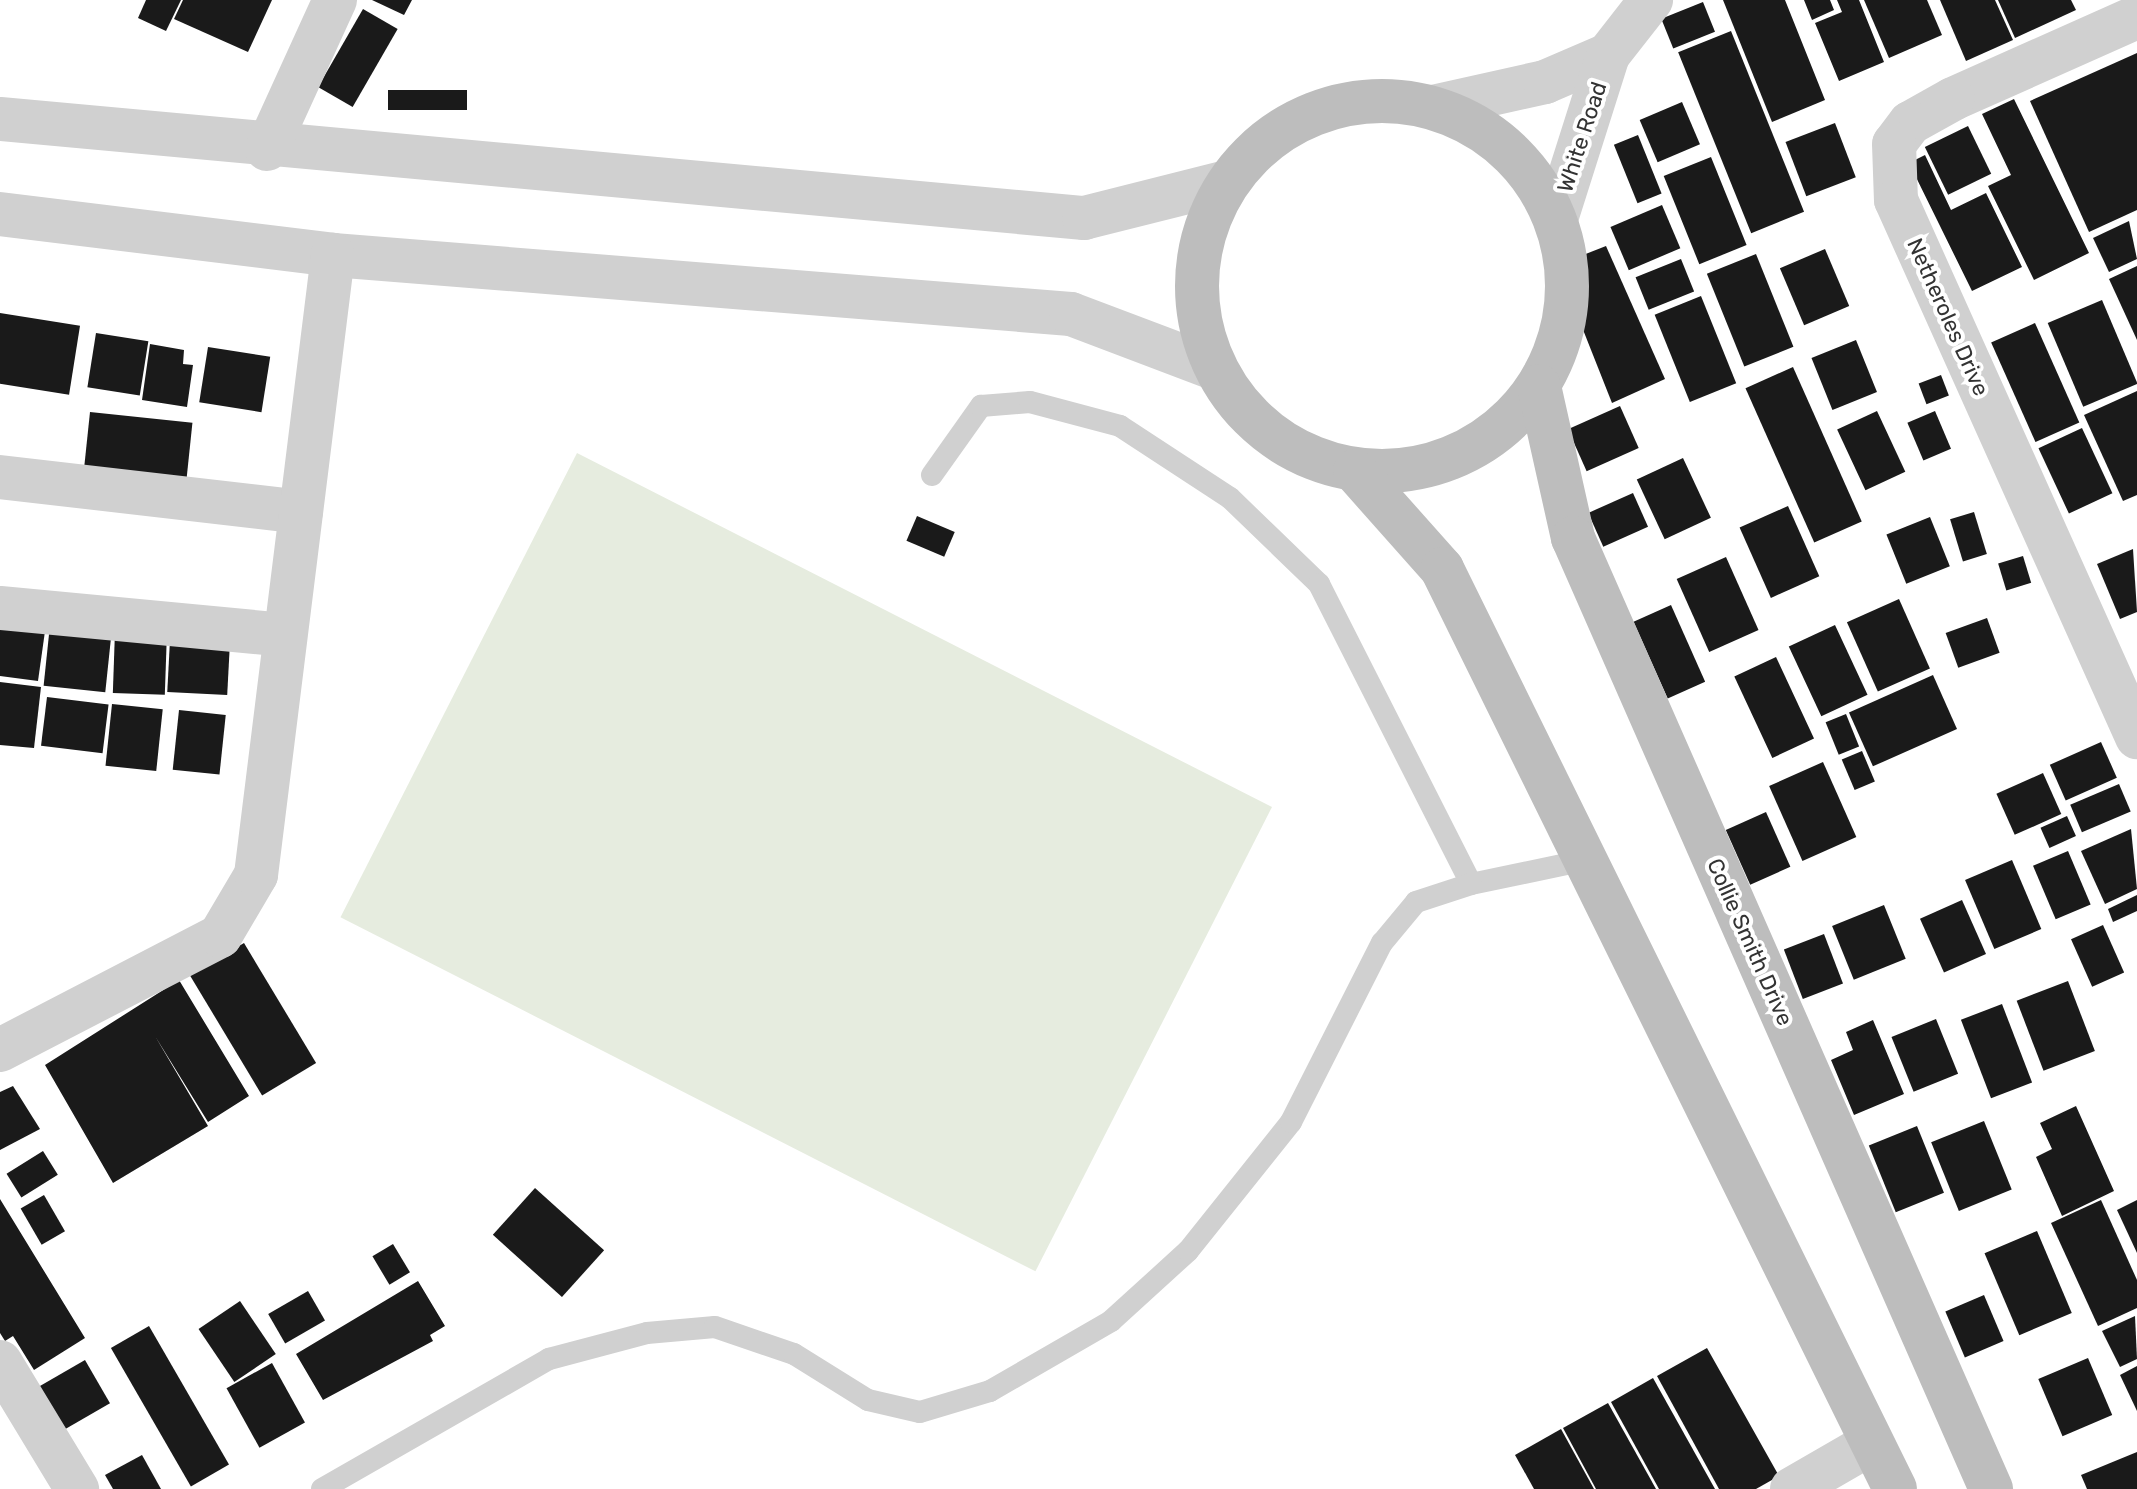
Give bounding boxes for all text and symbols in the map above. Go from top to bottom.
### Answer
street label: White Road [1552,78,1612,196]
street label: Netheroles Drive [1901,234,1995,400]
street label: Collie Smith Drive [1701,854,1799,1030]

